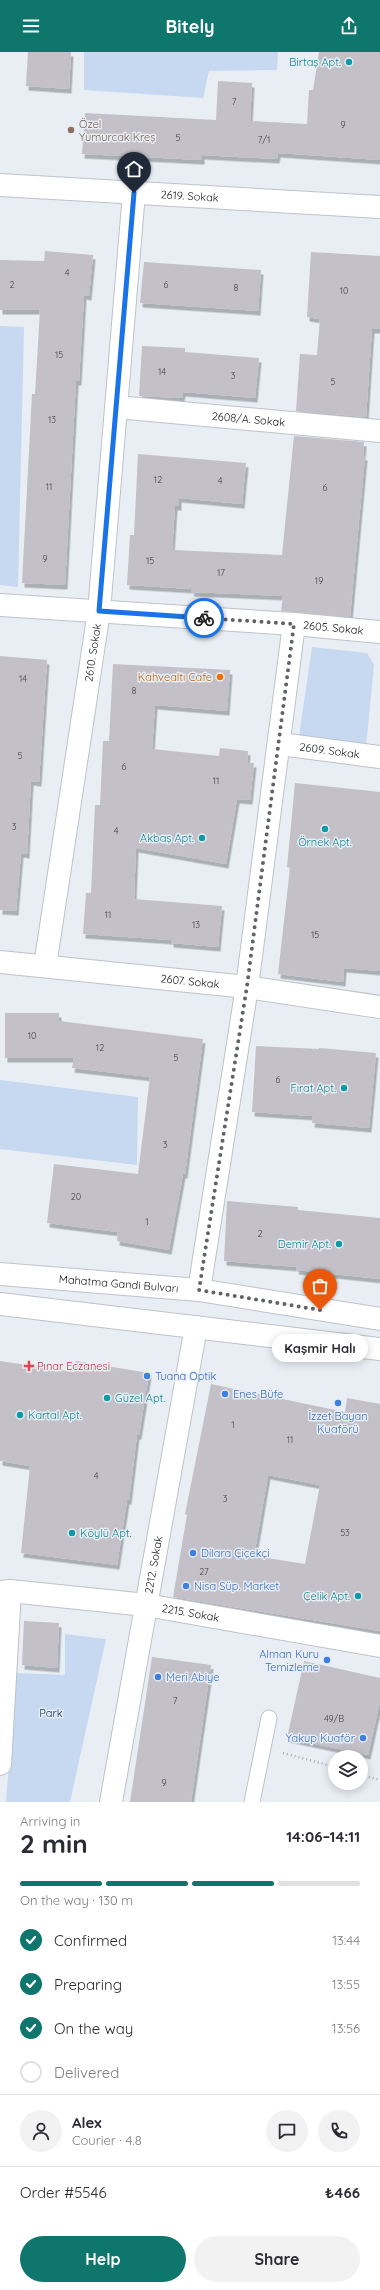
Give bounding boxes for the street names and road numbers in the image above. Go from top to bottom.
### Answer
street label: 2619. Sokak [160,187,219,205]
street label: 2608/A. Sokak [211,409,286,429]
street label: 2605. Sokak [302,618,364,637]
street label: 2610. Sokak [81,622,104,683]
street label: 2609. Sokak [299,740,361,761]
street label: 2607. Sokak [160,971,220,991]
street label: Mahatma Gandi Bulvarı [58,1272,179,1295]
street label: 2212. Sokak [141,1535,166,1595]
street label: 2215. Sokak [161,1601,221,1625]

